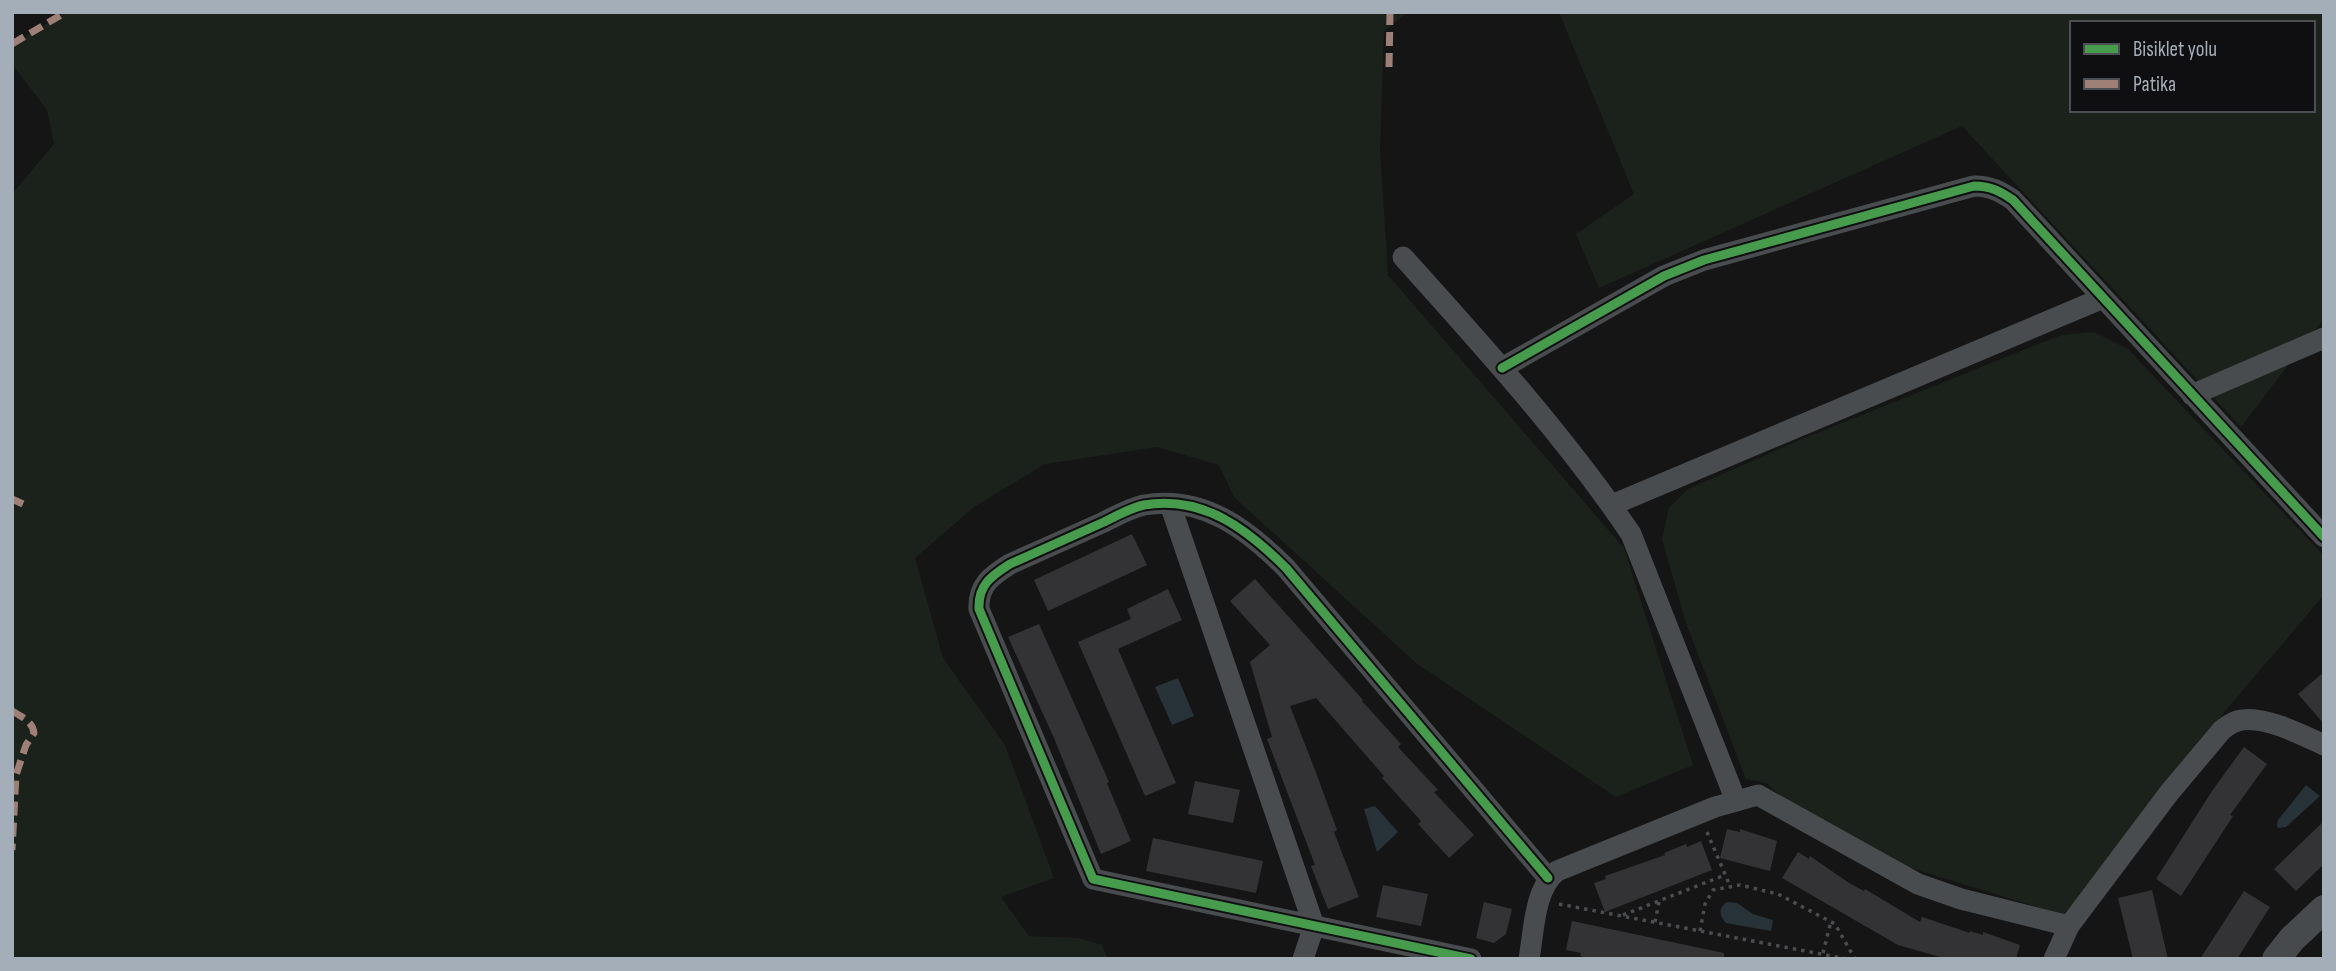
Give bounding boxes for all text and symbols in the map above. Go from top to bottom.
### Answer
legend [2070,21,2315,112]
text: Bisiklet yolu [2133,37,2217,62]
text: Patika [2133,72,2176,97]

